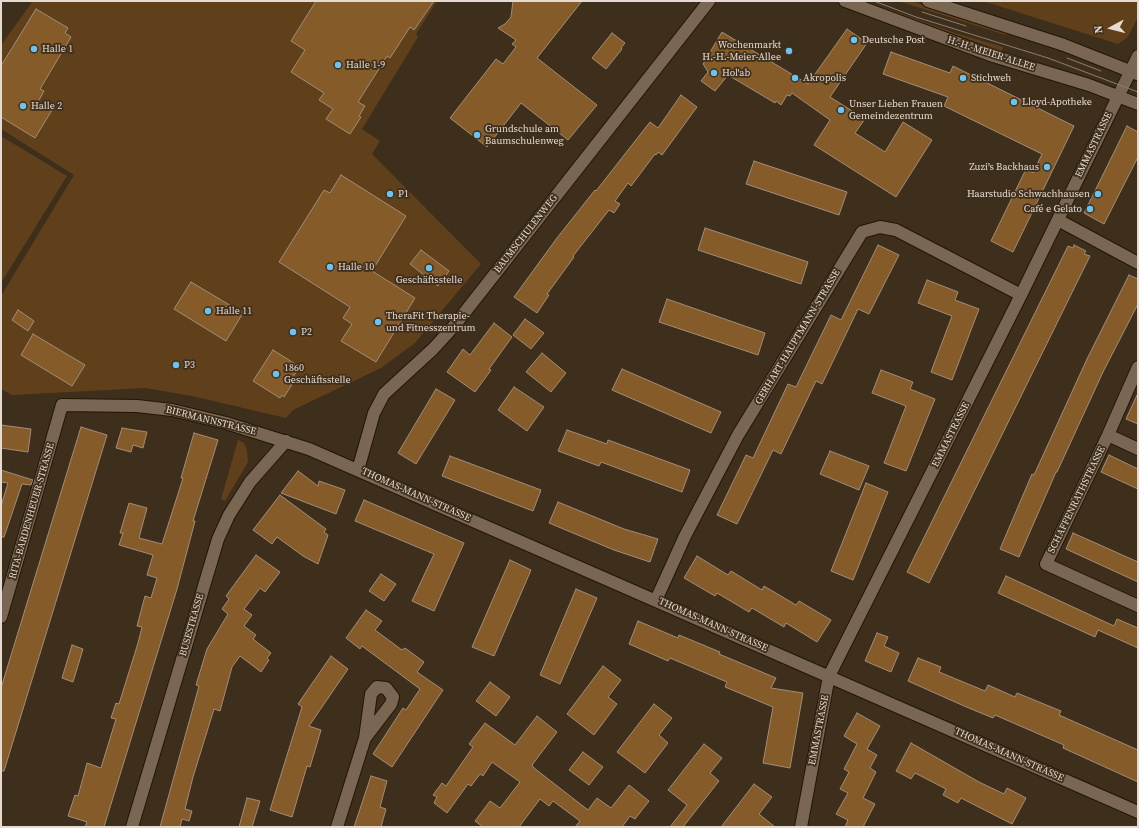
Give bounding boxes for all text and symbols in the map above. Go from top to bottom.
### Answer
north arrow [1091,8,1131,48]
text: N [1091,25,1107,34]
place label: Deutsche Post [862,34,925,46]
street label: H.-H.-MEIER-ALLEE [946,34,1036,74]
marker: Deutsche Post [849,35,859,45]
place label: Wochenmarkt H.-H.-Meier-Allee [702,39,781,62]
place label: Halle 1 [42,43,73,55]
marker: Halle 1 [29,44,39,54]
marker: Wochenmarkt H.-H.-Meier-Allee [784,46,794,56]
place label: Halle 1-9 [346,59,385,71]
marker: Halle 1-9 [333,60,343,70]
place label: Hol'ab [722,67,750,79]
marker: Hol'ab [709,68,719,78]
place label: Akropolis [803,72,846,84]
place label: Stichweh [971,72,1011,84]
marker: Akropolis [790,73,800,83]
marker: Stichweh [958,73,968,83]
place label: Lloyd-Apotheke [1022,96,1092,108]
marker: Lloyd-Apotheke [1009,97,1019,107]
place label: Unser Lieben Frauen Gemeindezentrum [849,98,943,122]
place label: Halle 2 [31,100,62,112]
marker: Halle 2 [18,101,28,111]
marker: Unser Lieben Frauen Gemeindezentrum [836,105,846,115]
street label: EMMASTRASSE [1073,110,1115,180]
place label: Grundschule am Baumschulenweg [485,123,564,146]
marker: Grundschule am Baumschulenweg [472,130,482,140]
place label: Zuzi's Backhaus [969,161,1039,173]
marker: Zuzi's Backhaus [1042,162,1052,172]
place label: P1 [398,188,409,200]
place label: Haarstudio Schwachhausen [967,188,1090,200]
marker: P1 [385,189,395,199]
marker: Haarstudio Schwachhausen [1093,189,1103,199]
street label: BAUMSCHULENWEG [492,192,560,276]
place label: Café e Gelato [1024,203,1082,215]
marker: Café e Gelato [1085,204,1095,214]
place label: Halle 10 [338,261,374,273]
marker: Halle 10 [325,262,335,272]
marker: Geschäftsstelle [424,263,434,273]
street label: GERHART-HAUPTMANN-STRASSE [753,267,843,407]
place label: Geschäftsstelle [396,274,462,286]
place label: Halle 11 [216,305,252,317]
marker: Halle 11 [203,306,213,316]
place label: TheraFit Therapie- und Fitnesszentrum [386,310,476,334]
marker: TheraFit Therapie- und Fitnesszentrum [373,317,383,327]
place label: P2 [301,326,312,338]
marker: P2 [288,327,298,337]
place label: P3 [184,359,195,371]
marker: P3 [171,360,181,370]
place label: 1860 Geschäftsstelle [284,362,351,386]
marker: 1860 Geschäftsstelle [271,369,281,379]
street label: EMMASTRASSE [930,401,972,469]
street label: BIERMANNSTRASSE [165,404,257,438]
street label: RITA-BARDENHEUER-STRASSE [7,442,57,580]
street label: SCHAFFENRATHSTRASSE [1046,445,1108,555]
street label: THOMAS-MANN-STRASSE [360,465,472,525]
street label: BUSESTRASSE [177,592,207,658]
street label: THOMAS-MANN-STRASSE [657,595,769,655]
street label: EMMASTRASSE [806,694,832,766]
street label: THOMAS-MANN-STRASSE [953,725,1065,785]

